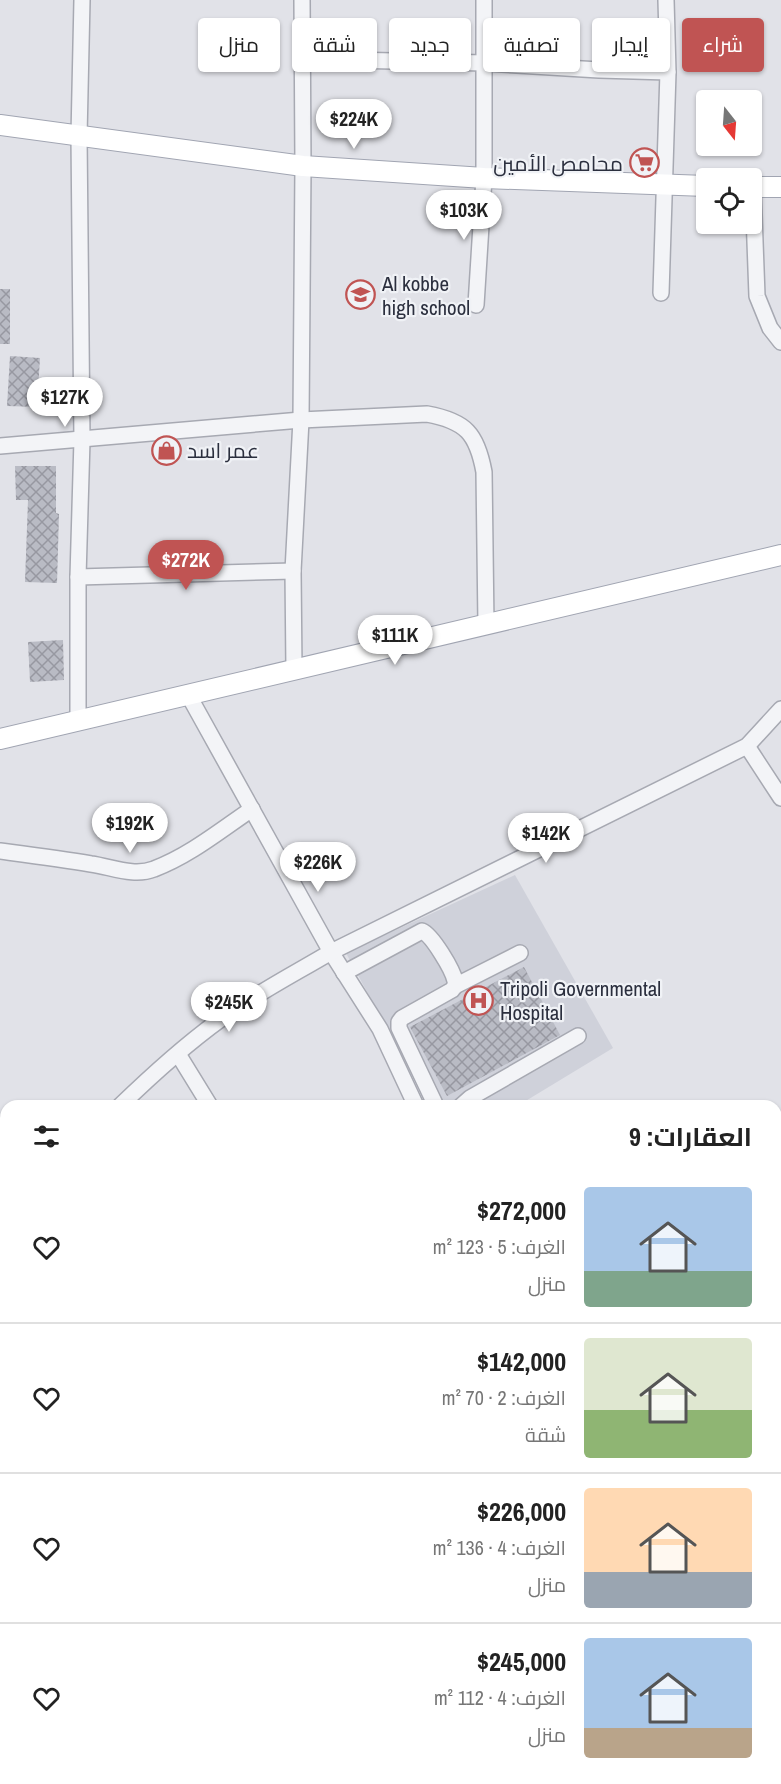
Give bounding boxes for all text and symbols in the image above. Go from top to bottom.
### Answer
chip: منزل [198,18,280,72]
chip: شقة [292,18,377,72]
chip: جديد [389,18,471,72]
chip: تصفية [483,18,580,72]
chip: إيجار [592,18,670,72]
chip: شراء [682,18,764,72]
north arrow [696,90,762,156]
map controls [696,90,762,234]
pin: $224K [312,99,396,150]
text: $224K [330,105,378,132]
supermarket icon: محامص الأمين [628,147,660,179]
place label: محامص الأمين [493,149,623,178]
button: locate [696,168,762,234]
pin: $103K [422,190,506,241]
text: $103K [440,196,488,223]
place label: Al kobbe high school [381,269,470,322]
school or university icon: Al kobbe high school [345,279,377,311]
pin: $127K [23,377,107,428]
text: $127K [41,383,89,410]
shop icon: عمر اسد [150,434,182,466]
place label: عمر اسد [187,436,259,465]
pin: $272K [144,540,228,591]
text: $272K [162,546,210,573]
pin: $111K [353,615,437,666]
text: $111K [372,621,418,648]
pin: $192K [88,803,172,854]
text: $192K [106,809,154,836]
pin: $142K [504,813,588,864]
text: $142K [522,819,570,846]
pin: $226K [276,842,360,893]
text: $226K [294,848,342,875]
place label: Tripoli Governmental Hospital [500,974,661,1027]
pin: $245K [187,982,271,1033]
hospital icon: Tripoli Governmental Hospital [463,984,495,1016]
text: $245K [205,988,253,1015]
text: العقارات: 9 [629,1119,752,1154]
icon: filters [30,1120,63,1153]
text: $272,000 [477,1193,566,1228]
icon: home [632,1211,704,1283]
icon: heart [30,1231,63,1264]
text: الغرف: 5 · 123 m² [433,1233,566,1260]
text: منزل [528,1270,566,1297]
text: $142,000 [477,1344,566,1379]
icon: home [632,1362,704,1434]
icon: heart [30,1382,63,1415]
text: الغرف: 2 · 70 m² [442,1384,566,1411]
text: شقة [525,1421,566,1448]
text: $226,000 [477,1494,566,1529]
icon: home [632,1512,704,1584]
icon: heart [30,1532,63,1565]
text: الغرف: 4 · 136 m² [433,1534,566,1561]
text: منزل [528,1571,566,1598]
text: $245,000 [477,1644,566,1679]
icon: home [632,1662,704,1734]
icon: heart [30,1682,63,1715]
text: الغرف: 4 · 112 m² [434,1684,566,1711]
text: منزل [528,1721,566,1748]

